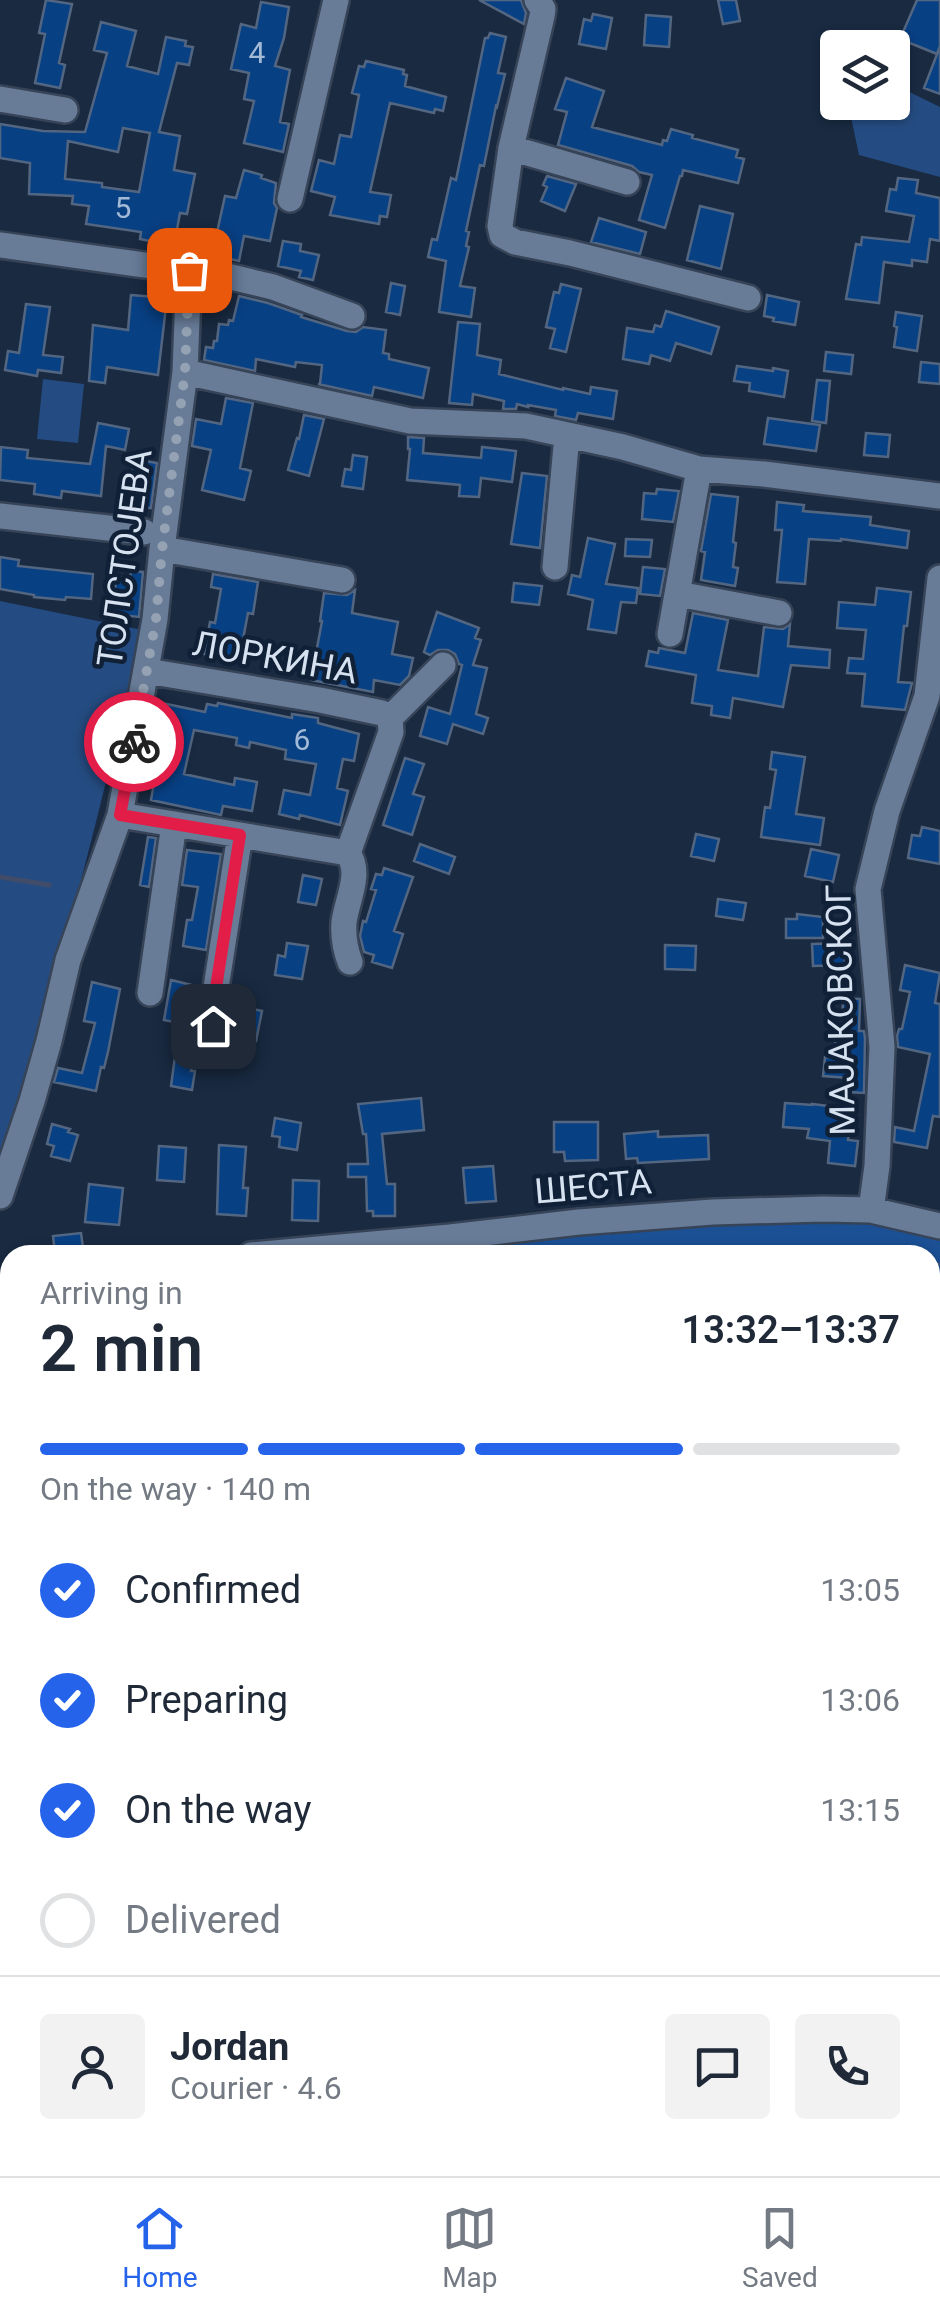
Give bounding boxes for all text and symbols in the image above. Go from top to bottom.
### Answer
map controls [820,30,910,120]
button: layers [820,30,910,120]
house number: 4 [249,35,266,70]
house number: 5 [115,190,131,225]
pin [147,228,232,313]
icon: bag [162,243,217,298]
street label: ТОЛСТОЈЕВА [89,446,161,669]
street label: ЛОРКИНА [189,623,361,693]
courier [84,692,184,792]
icon: bike [107,715,162,770]
house number: 6 [294,722,310,757]
street label: МАЈАКОВСКОГ [818,884,864,1136]
pin [171,984,256,1069]
icon: home [186,999,241,1054]
street label: ШЕСТА [533,1161,653,1213]
text: Arriving in [40,1274,183,1312]
text: 13:32–13:37 [681,1308,900,1352]
text: 2 min [40,1311,203,1387]
text: On the way · 140 m [40,1470,311,1508]
icon: check [40,1563,95,1618]
text: Confirmed [125,1568,301,1612]
text: 13:05 [820,1571,900,1609]
icon: check [40,1673,95,1728]
text: Preparing [125,1678,288,1722]
text: 13:06 [820,1681,900,1719]
icon: check [40,1783,95,1838]
text: On the way [125,1788,311,1832]
text: 13:15 [820,1791,900,1829]
text: Delivered [125,1898,281,1942]
button: person [40,2014,145,2119]
button: chat [665,2014,770,2119]
button: phone [795,2014,900,2119]
text: Jordan [170,2025,289,2069]
text: Courier · 4.6 [170,2069,342,2107]
tab: Home [122,2201,198,2294]
tab: Map [442,2201,498,2294]
tab: Saved [742,2201,818,2294]

